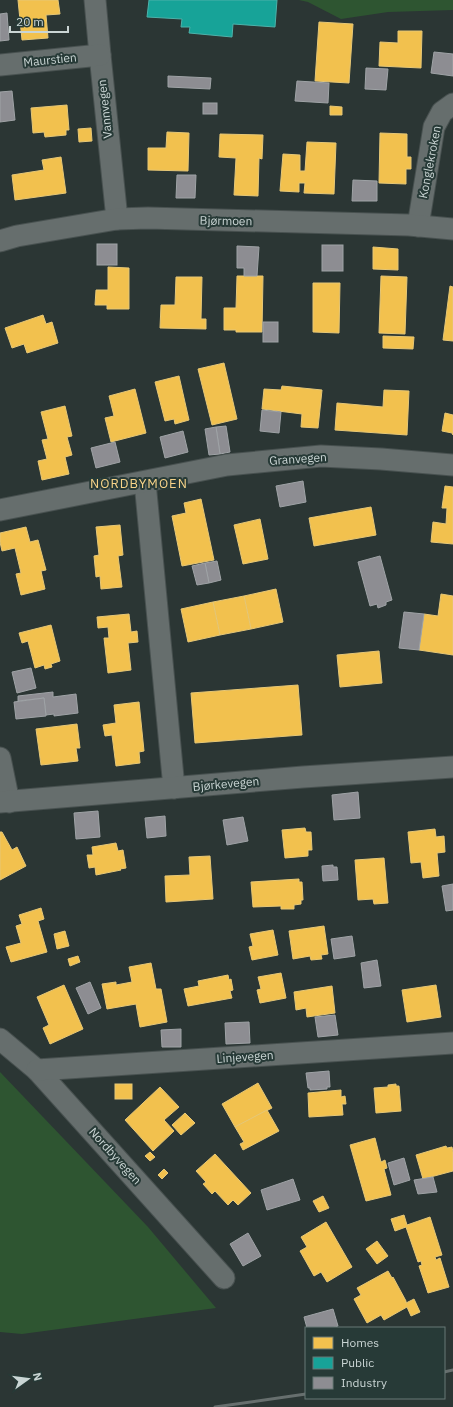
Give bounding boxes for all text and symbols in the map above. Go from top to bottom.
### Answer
scale bar [10,8,68,34]
text: 20 m [16,14,44,29]
street label: Maurstien [22,49,77,70]
street label: Vannvegen [94,79,115,139]
street label: Konglekroken [415,124,444,200]
street label: Bjørmoen [200,213,252,228]
street label: Granvegen [269,449,327,468]
district label: NORDBYMOEN [90,475,188,492]
street label: Bjørkevegen [192,773,260,794]
street label: Linjevegen [216,1047,274,1066]
street label: Nordbyvegen [86,1124,145,1187]
legend [305,1327,445,1399]
text: Homes [341,1335,379,1350]
text: Public [341,1355,374,1370]
north arrow [8,1359,48,1399]
text: N [30,1371,45,1382]
text: Industry [341,1375,387,1390]

